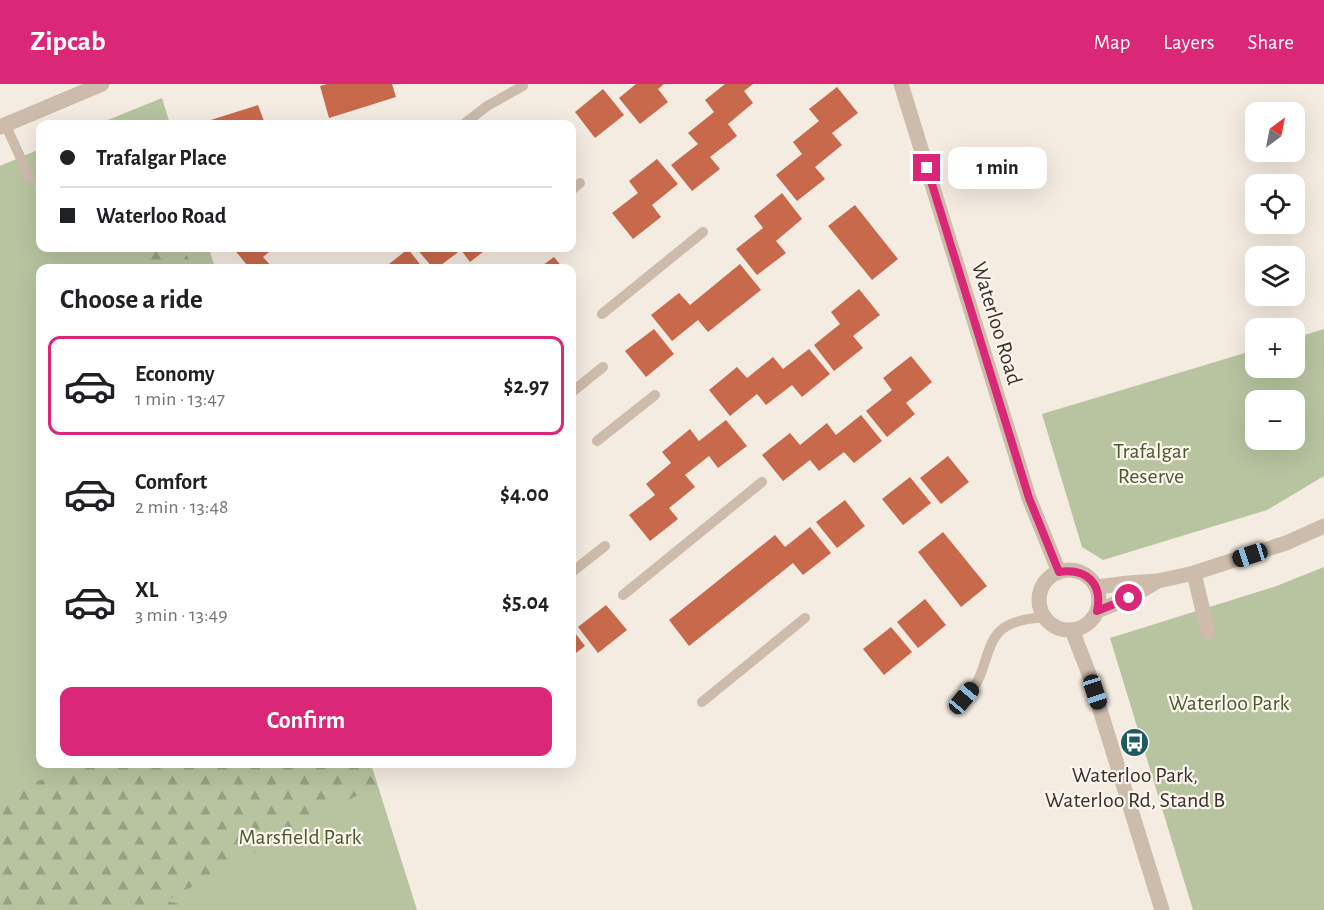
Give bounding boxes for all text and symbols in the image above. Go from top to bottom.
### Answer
text: Zipcab [30,28,106,56]
text: Map [1094,32,1130,53]
text: Layers [1163,32,1214,53]
text: Share [1247,32,1294,53]
north arrow [1245,102,1305,162]
map controls [1245,102,1305,450]
text: Trafalgar Place [96,147,227,169]
callout: 1 min [948,147,1047,189]
route end [913,154,940,181]
text: 1 min [976,158,1019,178]
button: locate [1245,174,1305,234]
text: Waterloo Road [96,205,226,227]
button: layers [1245,246,1305,306]
street label: Waterloo Road [968,259,1026,387]
text: Choose a ride [60,286,203,313]
button: + [1245,318,1305,378]
icon: car [63,359,117,413]
text: Economy [135,363,215,385]
text: $2.97 [504,375,549,397]
text: 1 min · 13:47 [135,389,225,409]
button: − [1245,390,1305,450]
park label: Trafalgar Reserve [1113,440,1189,487]
icon: car [63,467,117,521]
text: Comfort [135,471,207,493]
text: $4.00 [500,483,549,505]
text: 2 min · 13:48 [135,497,229,517]
car [1230,541,1270,569]
icon: car [63,575,117,629]
text: XL [135,579,158,601]
route start [1115,584,1142,611]
text: $5.04 [502,591,549,613]
text: 3 min · 13:49 [135,605,228,625]
car [1081,672,1109,712]
car [946,678,982,718]
button: Confirm [60,687,552,756]
park label: Waterloo Park [1168,692,1290,714]
bus stop icon: Waterloo Park, Waterloo Rd, Stand B [1119,726,1151,758]
place label: Waterloo Park, Waterloo Rd, Stand B [1045,764,1225,811]
park label: Marsfield Park [238,826,362,848]

